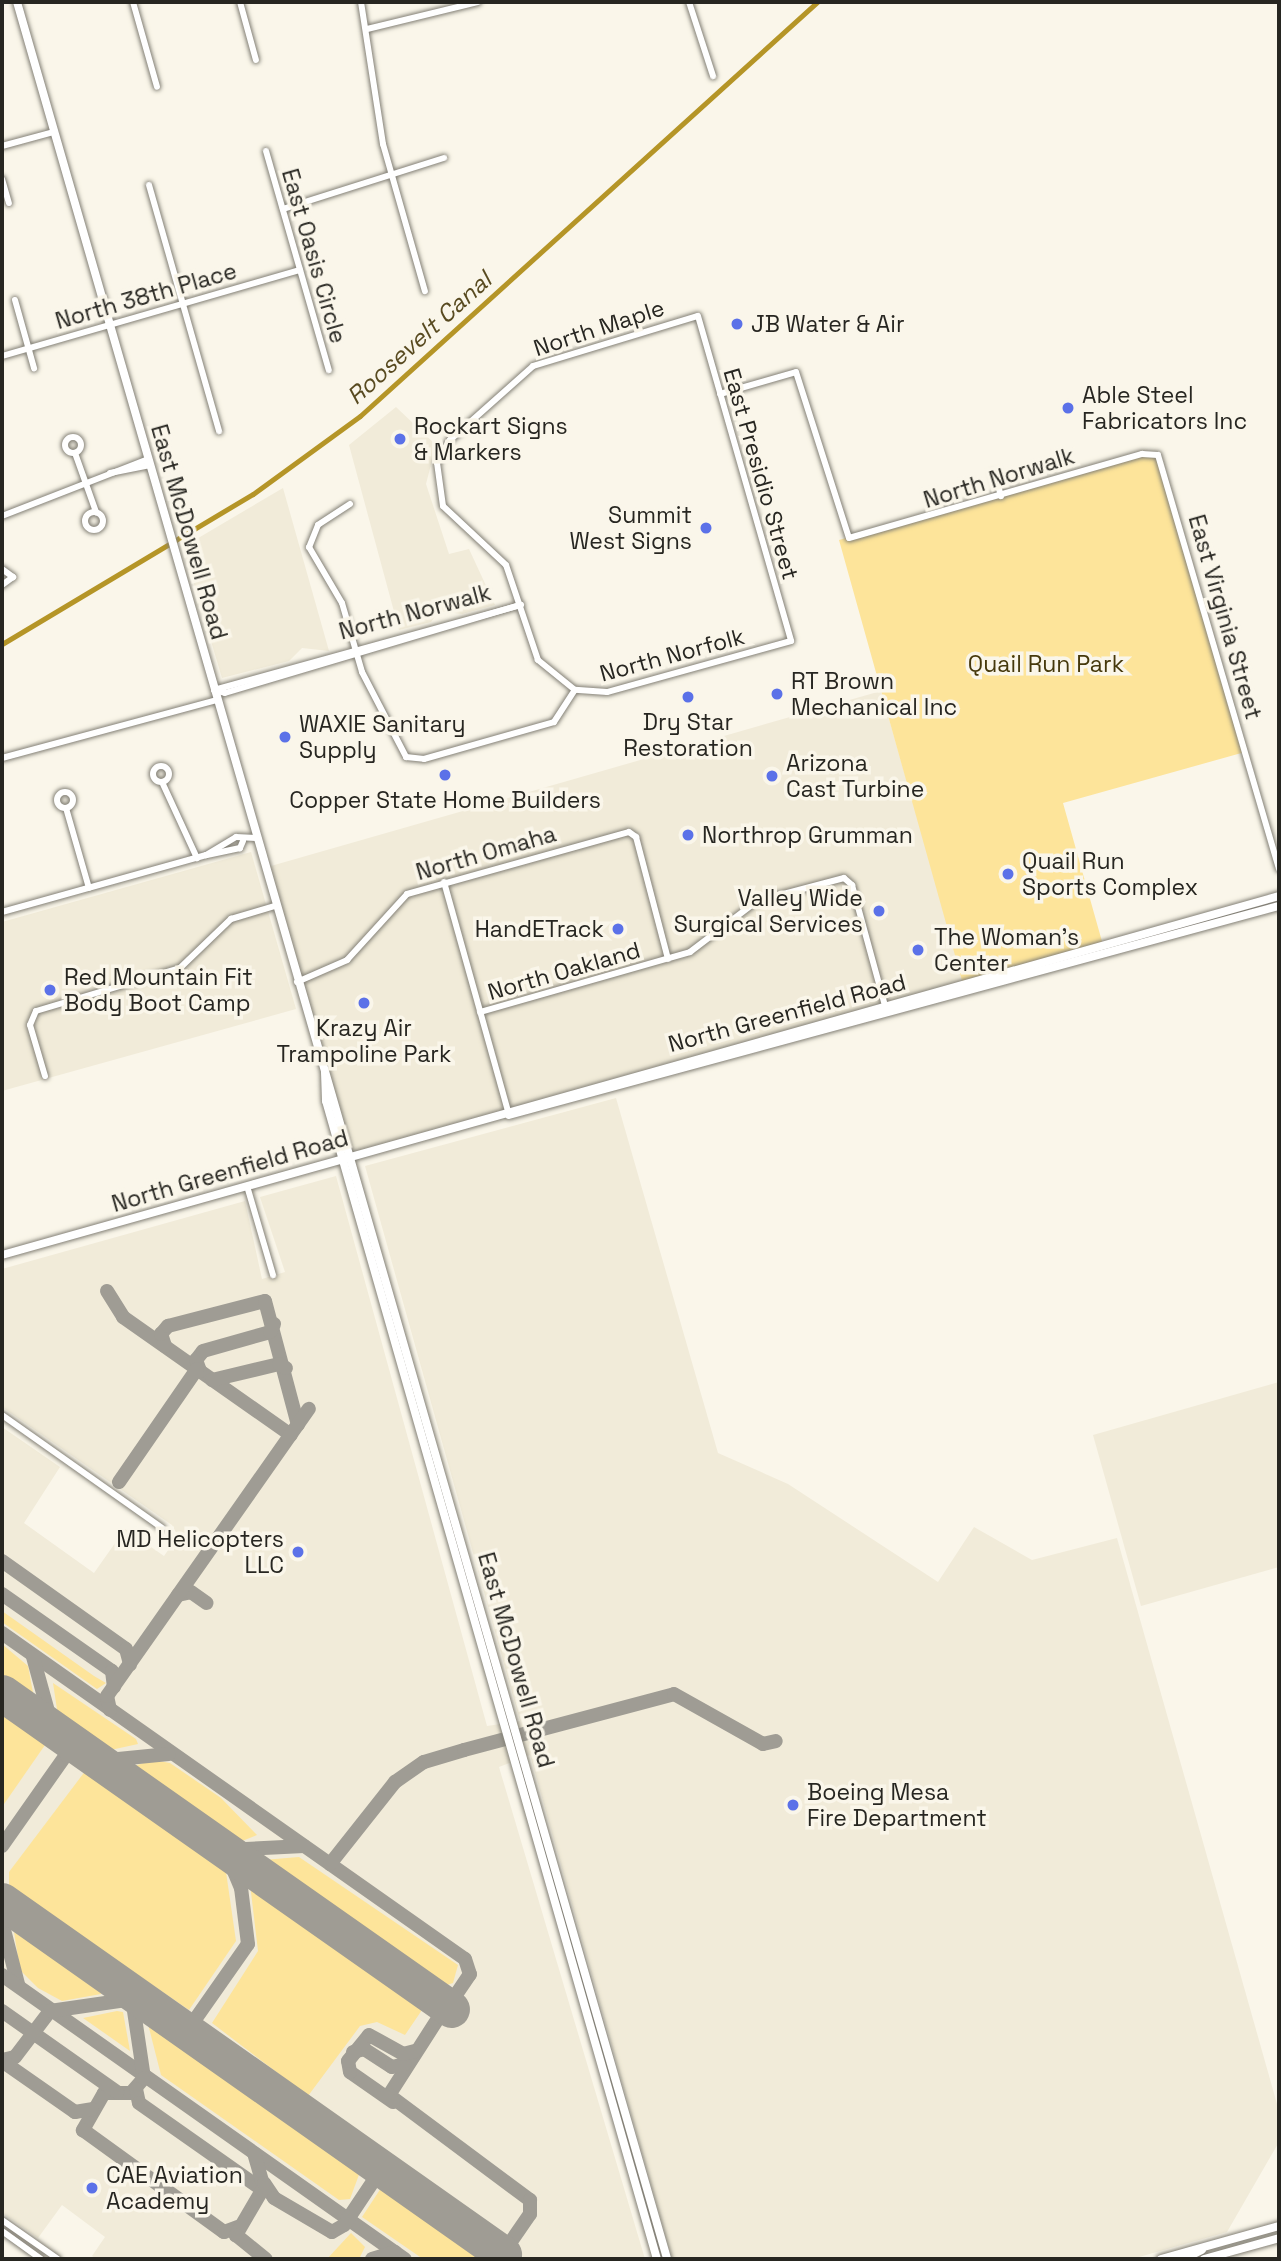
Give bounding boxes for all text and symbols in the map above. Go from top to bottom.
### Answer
street label: East Oasis Circle [276,165,352,347]
street label: North 38th Place [52,257,240,335]
water label: Roosevelt Canal [341,266,497,410]
street label: North Maple [530,294,668,362]
place label: JB Water & Air [751,310,905,338]
marker: JB Water & Air [729,316,745,332]
street label: East Presidio Street [718,365,804,583]
place label: Able Steel Fabricators Inc [1082,381,1247,435]
marker: Able Steel Fabricators Inc [1060,400,1076,416]
place label: Rockart Signs & Markers [414,412,568,466]
street label: East McDowell Road [145,421,233,643]
marker: Rockart Signs & Markers [392,431,408,447]
street label: North Norwalk [920,442,1078,514]
place label: Summit West Signs [570,501,692,555]
street label: East Virginia Street [1182,511,1268,723]
marker: Summit West Signs [698,520,714,536]
street label: North Norwalk [336,578,494,646]
street label: North Norfolk [597,622,747,688]
park label: Quail Run Park [968,650,1124,678]
place label: RT Brown Mechanical Inc [791,667,957,721]
marker: RT Brown Mechanical Inc [769,686,785,702]
marker: Dry Star Restoration [680,689,696,705]
place label: Dry Star Restoration [623,708,753,762]
place label: WAXIE Sanitary Supply [299,710,466,764]
marker: WAXIE Sanitary Supply [277,729,293,745]
place label: Arizona Cast Turbine [786,749,925,803]
marker: Copper State Home Builders [437,767,453,783]
marker: Arizona Cast Turbine [764,768,780,784]
place label: Copper State Home Builders [289,786,601,814]
street label: North Omaha [413,820,559,886]
place label: Northrop Grumman [702,821,913,849]
marker: Northrop Grumman [680,827,696,843]
place label: Quail Run Sports Complex [1022,847,1198,901]
marker: Quail Run Sports Complex [1000,866,1016,882]
place label: Valley Wide Surgical Services [674,884,863,938]
marker: Valley Wide Surgical Services [869,901,889,921]
place label: HandETrack [475,915,604,943]
marker: HandETrack [610,921,626,937]
place label: The Woman's Center [934,923,1079,977]
street label: North Oakland [484,936,644,1006]
marker: The Woman's Center [908,940,928,960]
place label: Red Mountain Fit Body Boot Camp [64,963,253,1017]
street label: North Greenfield Road [665,968,909,1058]
marker: Red Mountain Fit Body Boot Camp [42,982,58,998]
marker: Krazy Air Trampoline Park [356,995,372,1011]
place label: Krazy Air Trampoline Park [277,1014,451,1068]
street label: North Greenfield Road [109,1124,351,1218]
place label: MD Helicopters LLC [116,1525,284,1579]
marker: MD Helicopters LLC [290,1544,306,1560]
street label: East McDowell Road [472,1549,560,1771]
place label: Boeing Mesa Fire Department [807,1778,987,1832]
marker: Boeing Mesa Fire Department [785,1797,801,1813]
place label: CAE Aviation Academy [106,2161,243,2215]
marker: CAE Aviation Academy [84,2180,100,2196]

